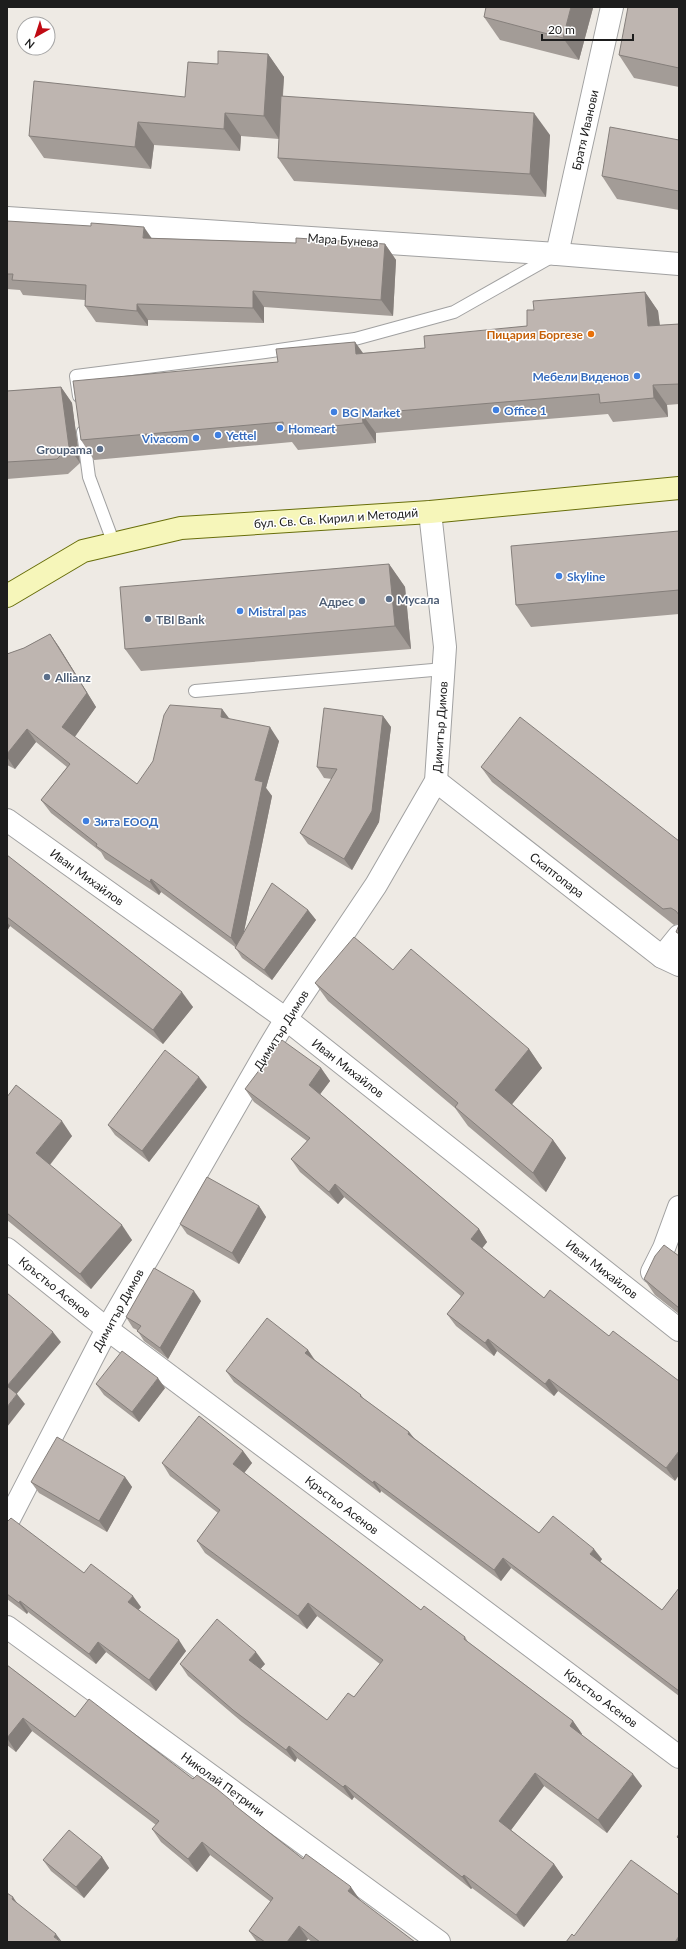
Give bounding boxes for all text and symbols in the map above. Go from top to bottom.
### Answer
north arrow [16,16,56,56]
scale bar [542,16,633,42]
text: 20 m [548,22,575,37]
text: N [22,36,37,52]
street label: Братя Иванови [568,88,602,172]
street label: Мара Бунева [307,230,379,250]
place label: Пицария Боргезе [487,327,584,342]
marker: Пицария Боргезе [586,329,596,339]
place label: Мебели Виденов [532,369,629,384]
marker: Мебели Виденов [632,371,642,381]
place label: Office 1 [504,403,547,418]
place label: BG Market [342,405,401,420]
marker: Office 1 [491,405,501,415]
marker: BG Market [329,407,339,417]
place label: Homeart [288,421,336,436]
marker: Homeart [275,423,285,433]
place label: Yettel [225,428,257,443]
marker: Yettel [213,430,223,440]
place label: Vivacom [141,431,188,446]
marker: Vivacom [191,433,201,443]
place label: Groupama [36,442,92,457]
marker: Groupama [95,444,105,454]
street label: бул. Св. Св. Кирил и Методий [253,505,419,531]
place label: Skyline [567,569,606,584]
marker: Skyline [554,571,564,581]
place label: Мусала [397,592,440,607]
place label: Адрес [318,594,354,609]
marker: Мусала [384,594,394,604]
marker: Адрес [357,596,367,606]
place label: Mistral pas [248,604,307,619]
marker: Mistral pas [235,606,245,616]
place label: TBI Bank [156,612,205,627]
marker: TBI Bank [143,614,153,624]
place label: Allianz [54,670,91,685]
marker: Allianz [42,672,52,682]
street label: Димитър Димов [429,681,451,773]
place label: Зита ЕООД [94,814,159,829]
marker: Зита ЕООД [81,816,91,826]
street label: Иван Михайлов [47,845,127,909]
street label: Скаптопара [527,849,587,901]
street label: Димитър Димов [250,987,312,1073]
street label: Иван Михайлов [309,1035,387,1101]
street label: Иван Михайлов [563,1236,641,1302]
street label: Кръстьо Асенов [16,1253,94,1321]
street label: Димитър Димов [89,1266,147,1354]
street label: Кръстьо Асенов [302,1472,382,1538]
street label: Кръстьо Асенов [561,1665,641,1731]
street label: Николай Петрини [178,1749,268,1819]

